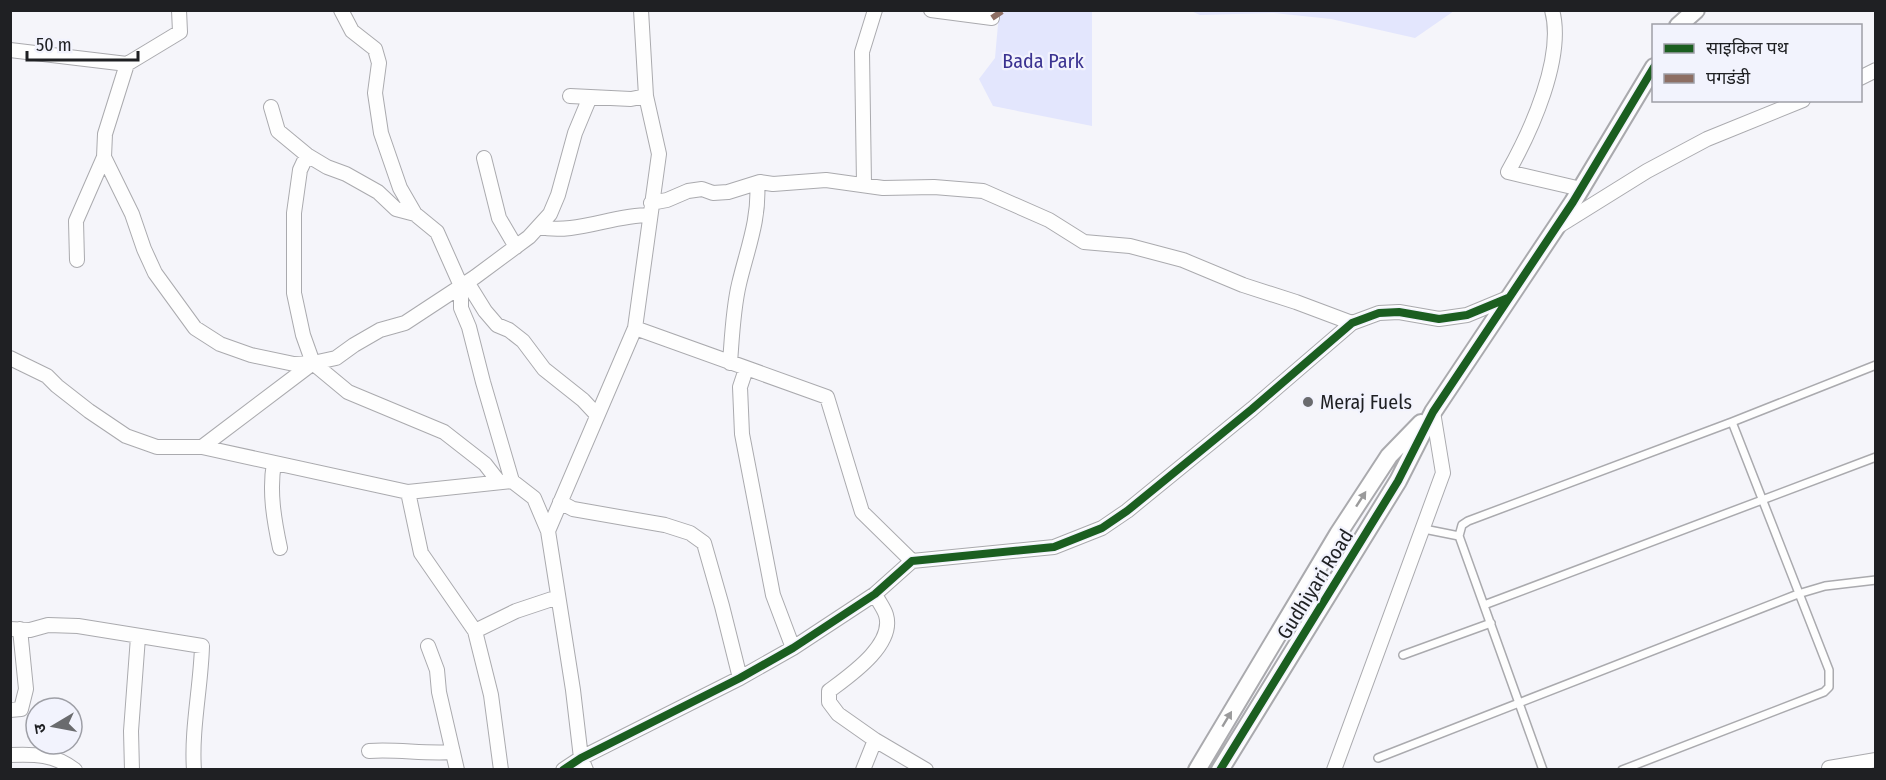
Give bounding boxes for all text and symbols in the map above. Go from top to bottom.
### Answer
scale bar [27,24,138,62]
legend [1652,24,1862,102]
text: 50 m [36,34,72,56]
text: साइकिल पथ [1706,37,1789,59]
park label: Bada Park [1002,49,1084,73]
text: पगडंडी [1706,67,1751,89]
place label: Meraj Fuels [1320,390,1412,414]
marker: Meraj Fuels [1301,395,1315,409]
one-way arrow [1355,490,1366,507]
street label: Gudhiyari Road [1272,525,1358,643]
north arrow [24,696,84,756]
one-way arrow [1222,711,1233,727]
text: उ [29,722,50,735]

